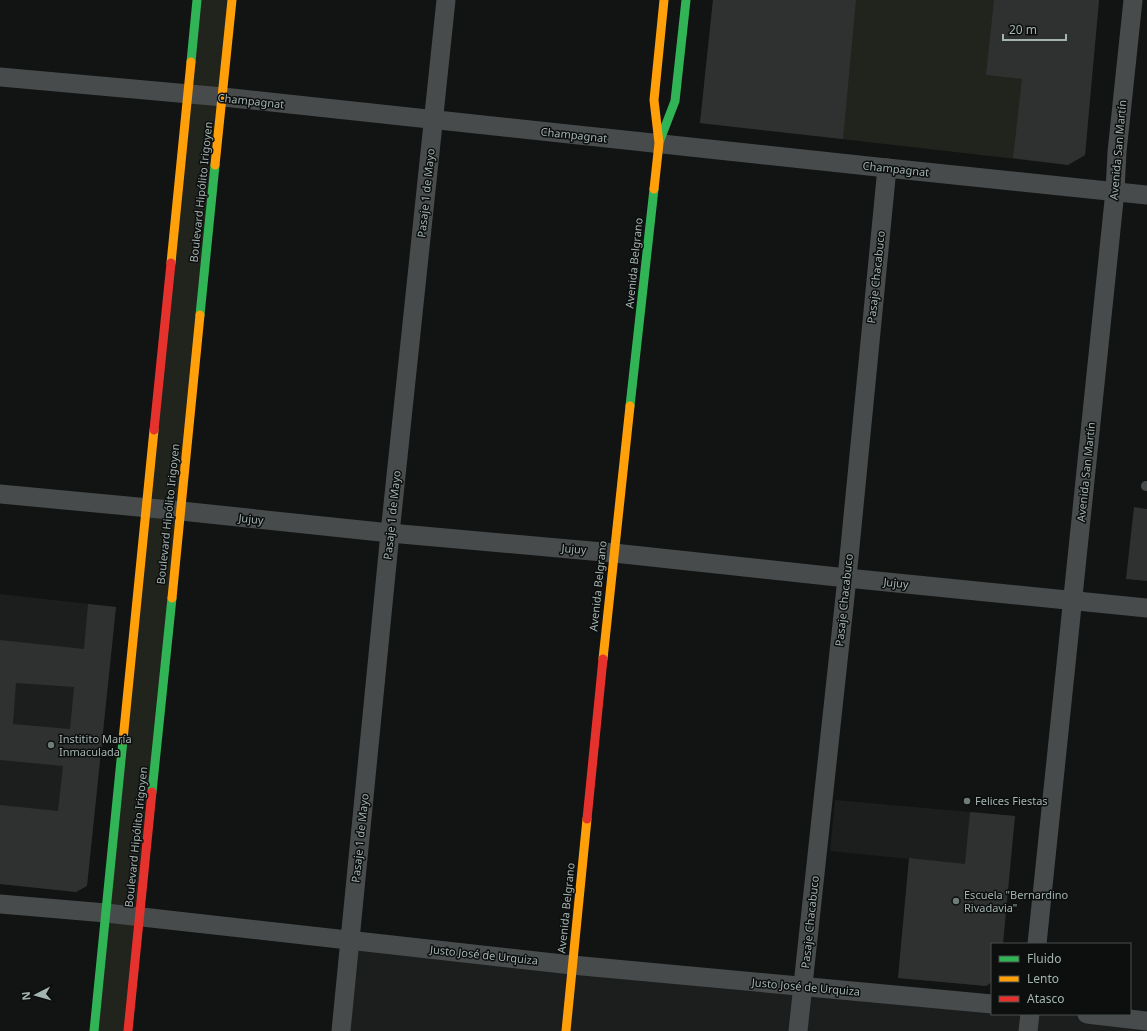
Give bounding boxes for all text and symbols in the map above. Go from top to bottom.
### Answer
scale bar [1003,16,1066,42]
text: 20 m [1009,21,1037,38]
street label: Champagnat [217,90,285,111]
street label: Avenida San Martín [1106,99,1129,201]
street label: Boulevard Hipólito Irigoyen [186,121,215,263]
street label: Champagnat [540,124,608,145]
street label: Pasaje 1 de Mayo [413,147,438,238]
street label: Champagnat [862,158,930,179]
street label: Avenida Belgrano [621,216,646,309]
street label: Pasaje Chacabuco [863,230,888,324]
street label: Avenida San Martín [1073,421,1098,523]
street label: Boulevard Hipólito Irigoyen [153,443,182,585]
street label: Pasaje 1 de Mayo [379,469,404,560]
street label: Jujuy [237,510,265,527]
street label: Avenida Belgrano [585,539,610,632]
street label: Jujuy [560,540,588,557]
street label: Pasaje Chacabuco [831,553,856,647]
street label: Jujuy [882,574,910,591]
place label: Institito María Inmaculada [59,731,132,759]
marker: Institito María Inmaculada [46,740,56,750]
street label: Boulevard Hipólito Irigoyen [121,766,150,908]
street label: Pasaje 1 de Mayo [347,792,372,883]
place label: Felices Fiestas [975,793,1048,808]
marker: Felices Fiestas [962,796,972,806]
street label: Avenida Belgrano [553,861,578,954]
street label: Pasaje Chacabuco [797,875,822,969]
place label: Escuela "Bernardino Rivadavia" [964,887,1069,915]
marker: Escuela "Bernardino Rivadavia" [951,896,961,906]
street label: Justo José de Urquiza [428,941,539,968]
legend [991,943,1131,1015]
text: Fluido [1027,950,1061,967]
text: Lento [1027,970,1059,987]
street label: Justo José de Urquiza [750,974,861,999]
north arrow [16,975,56,1015]
text: Atasco [1027,990,1065,1007]
text: N [18,991,33,1001]

